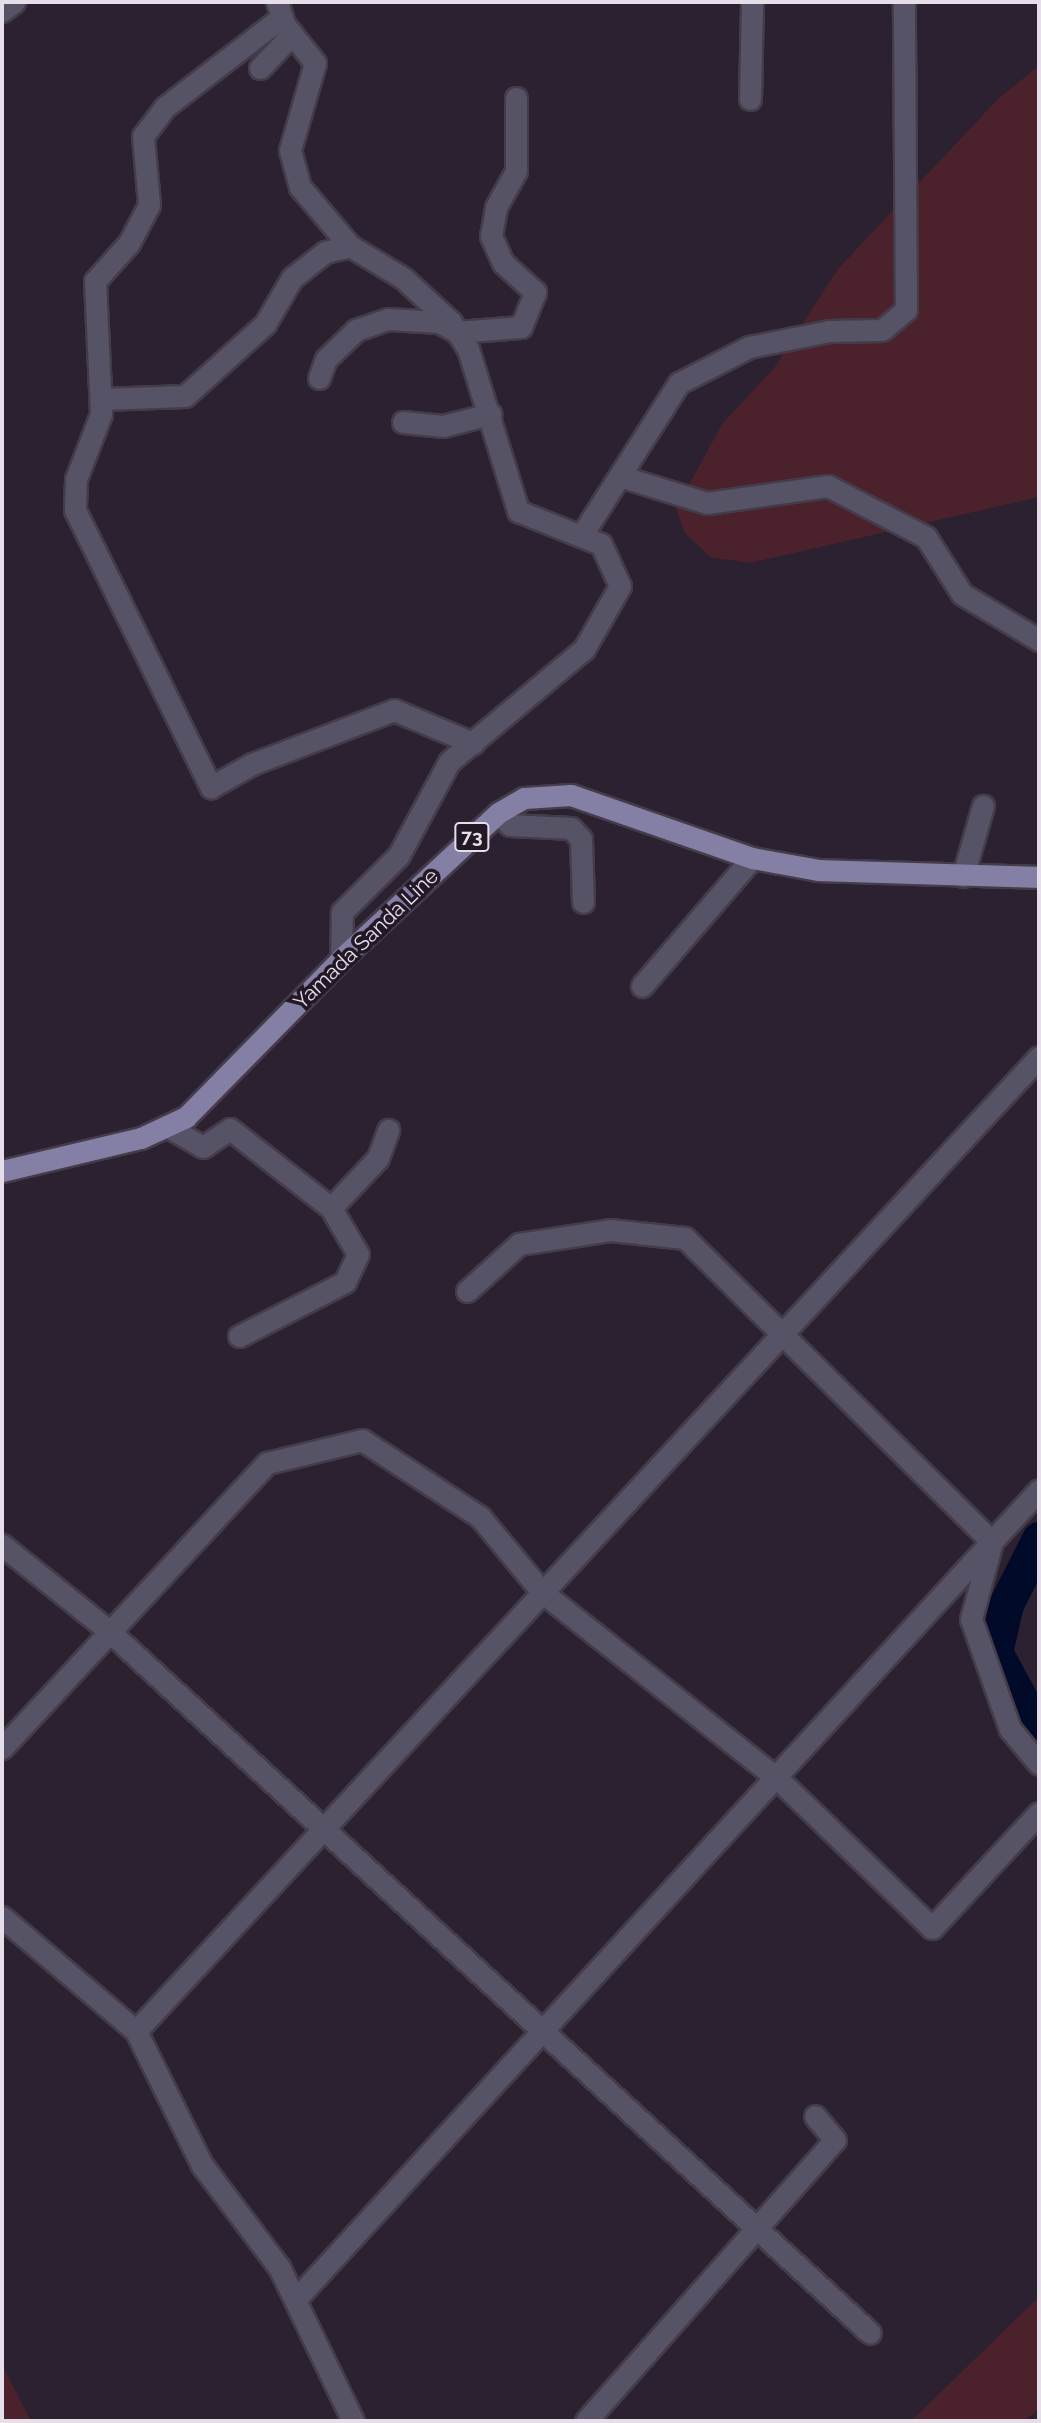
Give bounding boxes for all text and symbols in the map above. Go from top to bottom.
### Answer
road number: 73 [453,822,491,852]
street label: Yamada Sanda Line [288,863,444,1015]

